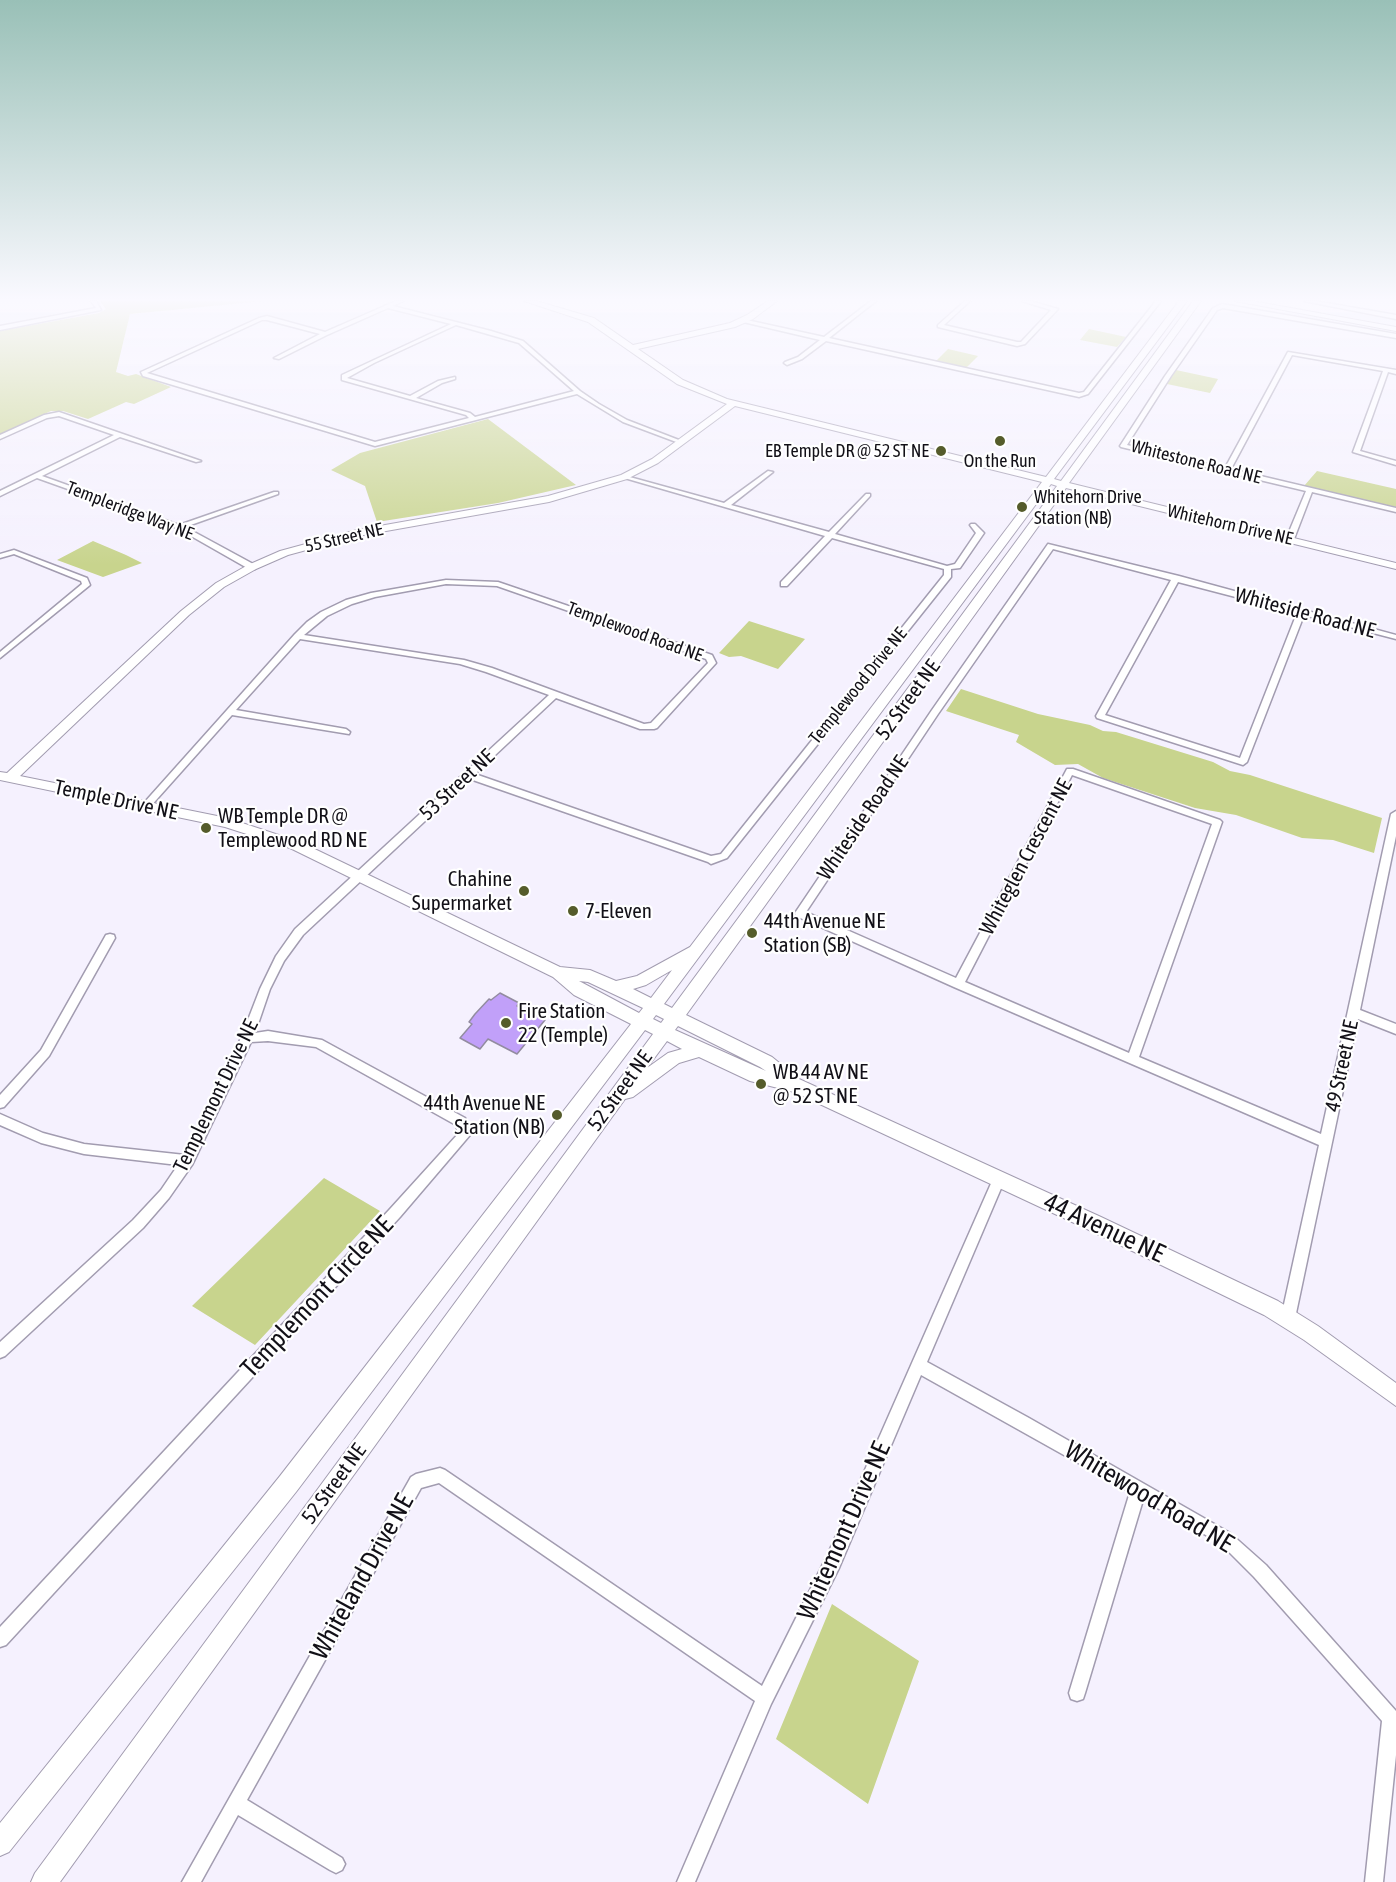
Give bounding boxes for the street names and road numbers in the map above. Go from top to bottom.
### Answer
street label: Whitestone Road NE [1129,435,1263,489]
street label: Templeridge Way NE [63,477,197,545]
street label: Whitehorn Drive NE [1165,500,1295,550]
street label: 55 Street NE [303,519,385,557]
street label: Whiteside Road NE [1232,582,1378,644]
street label: Templewood Road NE [564,597,706,667]
street label: Templewood Drive NE [805,624,911,748]
street label: 52 Street NE [871,655,945,745]
street label: 53 Street NE [414,744,500,826]
street label: Whiteside Road NE [812,751,914,885]
street label: Temple Drive NE [52,775,180,825]
street label: Whiteglen Crescent NE [974,775,1078,939]
street label: Templemont Drive NE [168,1016,264,1176]
street label: 49 Street NE [1320,1018,1364,1114]
street label: 52 Street NE [583,1046,657,1136]
street label: 44 Avenue NE [1039,1186,1169,1270]
street label: Templemont Circle NE [234,1210,400,1384]
street label: Whitewood Road NE [1059,1434,1239,1560]
street label: Whitemont Drive NE [791,1437,897,1625]
street label: 52 Street NE [297,1439,371,1529]
street label: Whiteland Drive NE [304,1489,420,1665]

